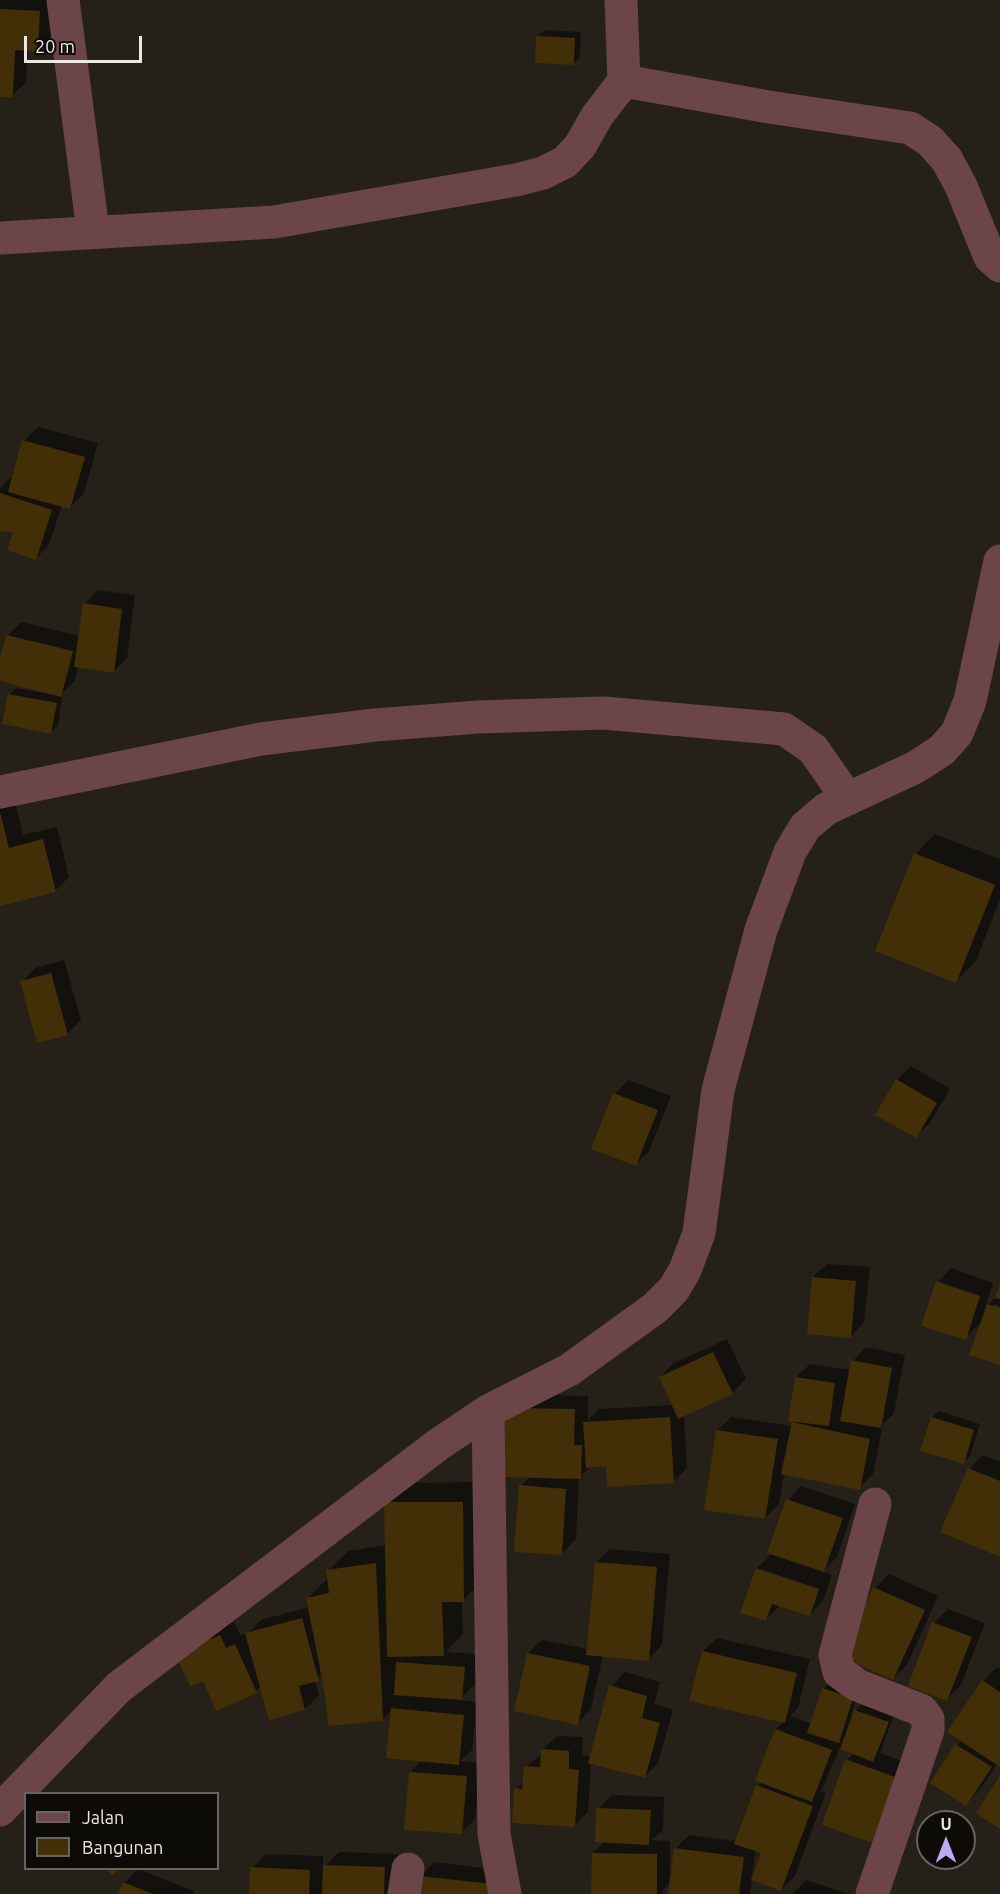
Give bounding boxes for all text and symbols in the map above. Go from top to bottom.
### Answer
scale bar [27,24,146,62]
text: 20 m [35,36,75,56]
legend [24,1792,219,1870]
text: Jalan [82,1807,124,1827]
north arrow [916,1810,976,1870]
text: U [940,1815,952,1833]
text: Bangunan [82,1837,163,1857]

